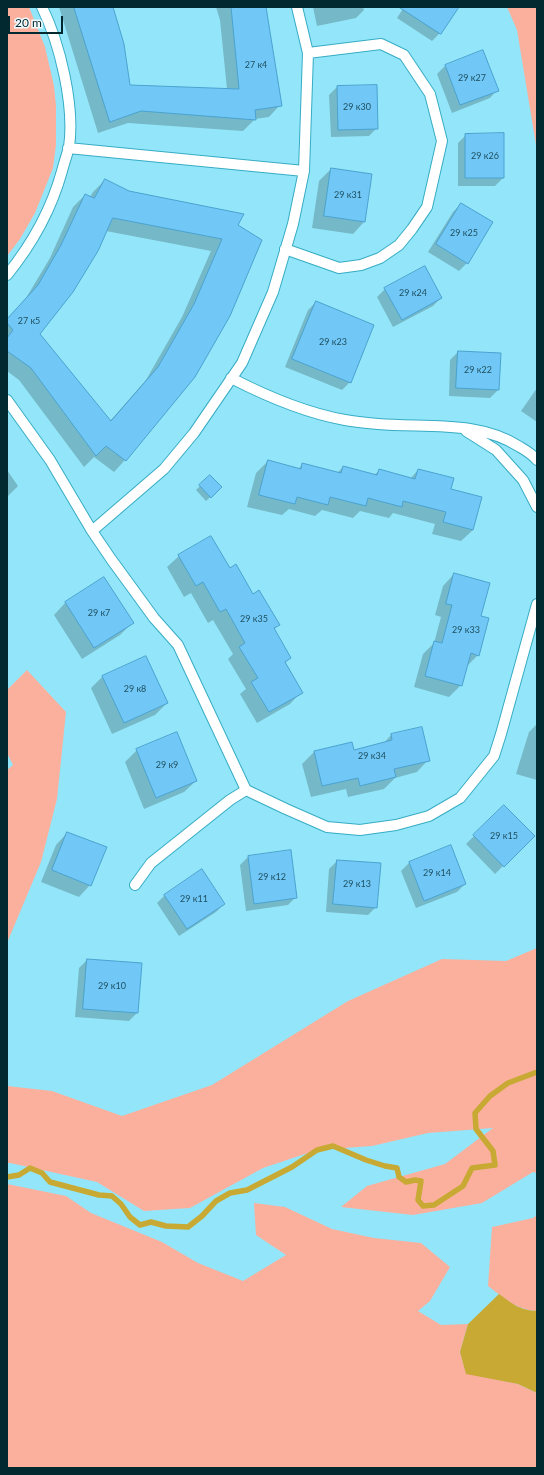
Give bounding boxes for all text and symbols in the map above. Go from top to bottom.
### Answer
scale bar [10,8,65,34]
text: 20 m [15,15,42,30]
house number: 27 к4 [245,60,267,70]
house number: 29 к27 [458,73,486,83]
house number: 29 к30 [343,102,371,112]
house number: 29 к26 [471,151,499,161]
house number: 29 к31 [334,190,362,200]
house number: 29 к25 [450,228,478,238]
house number: 29 к24 [399,288,427,298]
house number: 27 к5 [18,316,40,326]
house number: 29 к23 [319,337,347,347]
house number: 29 к22 [464,365,492,375]
house number: 29 к7 [88,608,110,618]
house number: 29 к35 [240,614,268,624]
house number: 29 к33 [452,625,480,635]
house number: 29 к8 [124,684,146,694]
house number: 29 к34 [358,751,386,761]
house number: 29 к9 [156,760,178,770]
house number: 29 к15 [490,831,518,841]
house number: 29 к14 [423,868,451,878]
house number: 29 к12 [258,872,286,882]
house number: 29 к13 [343,879,371,889]
house number: 29 к11 [180,894,208,904]
house number: 29 к10 [98,981,126,991]

